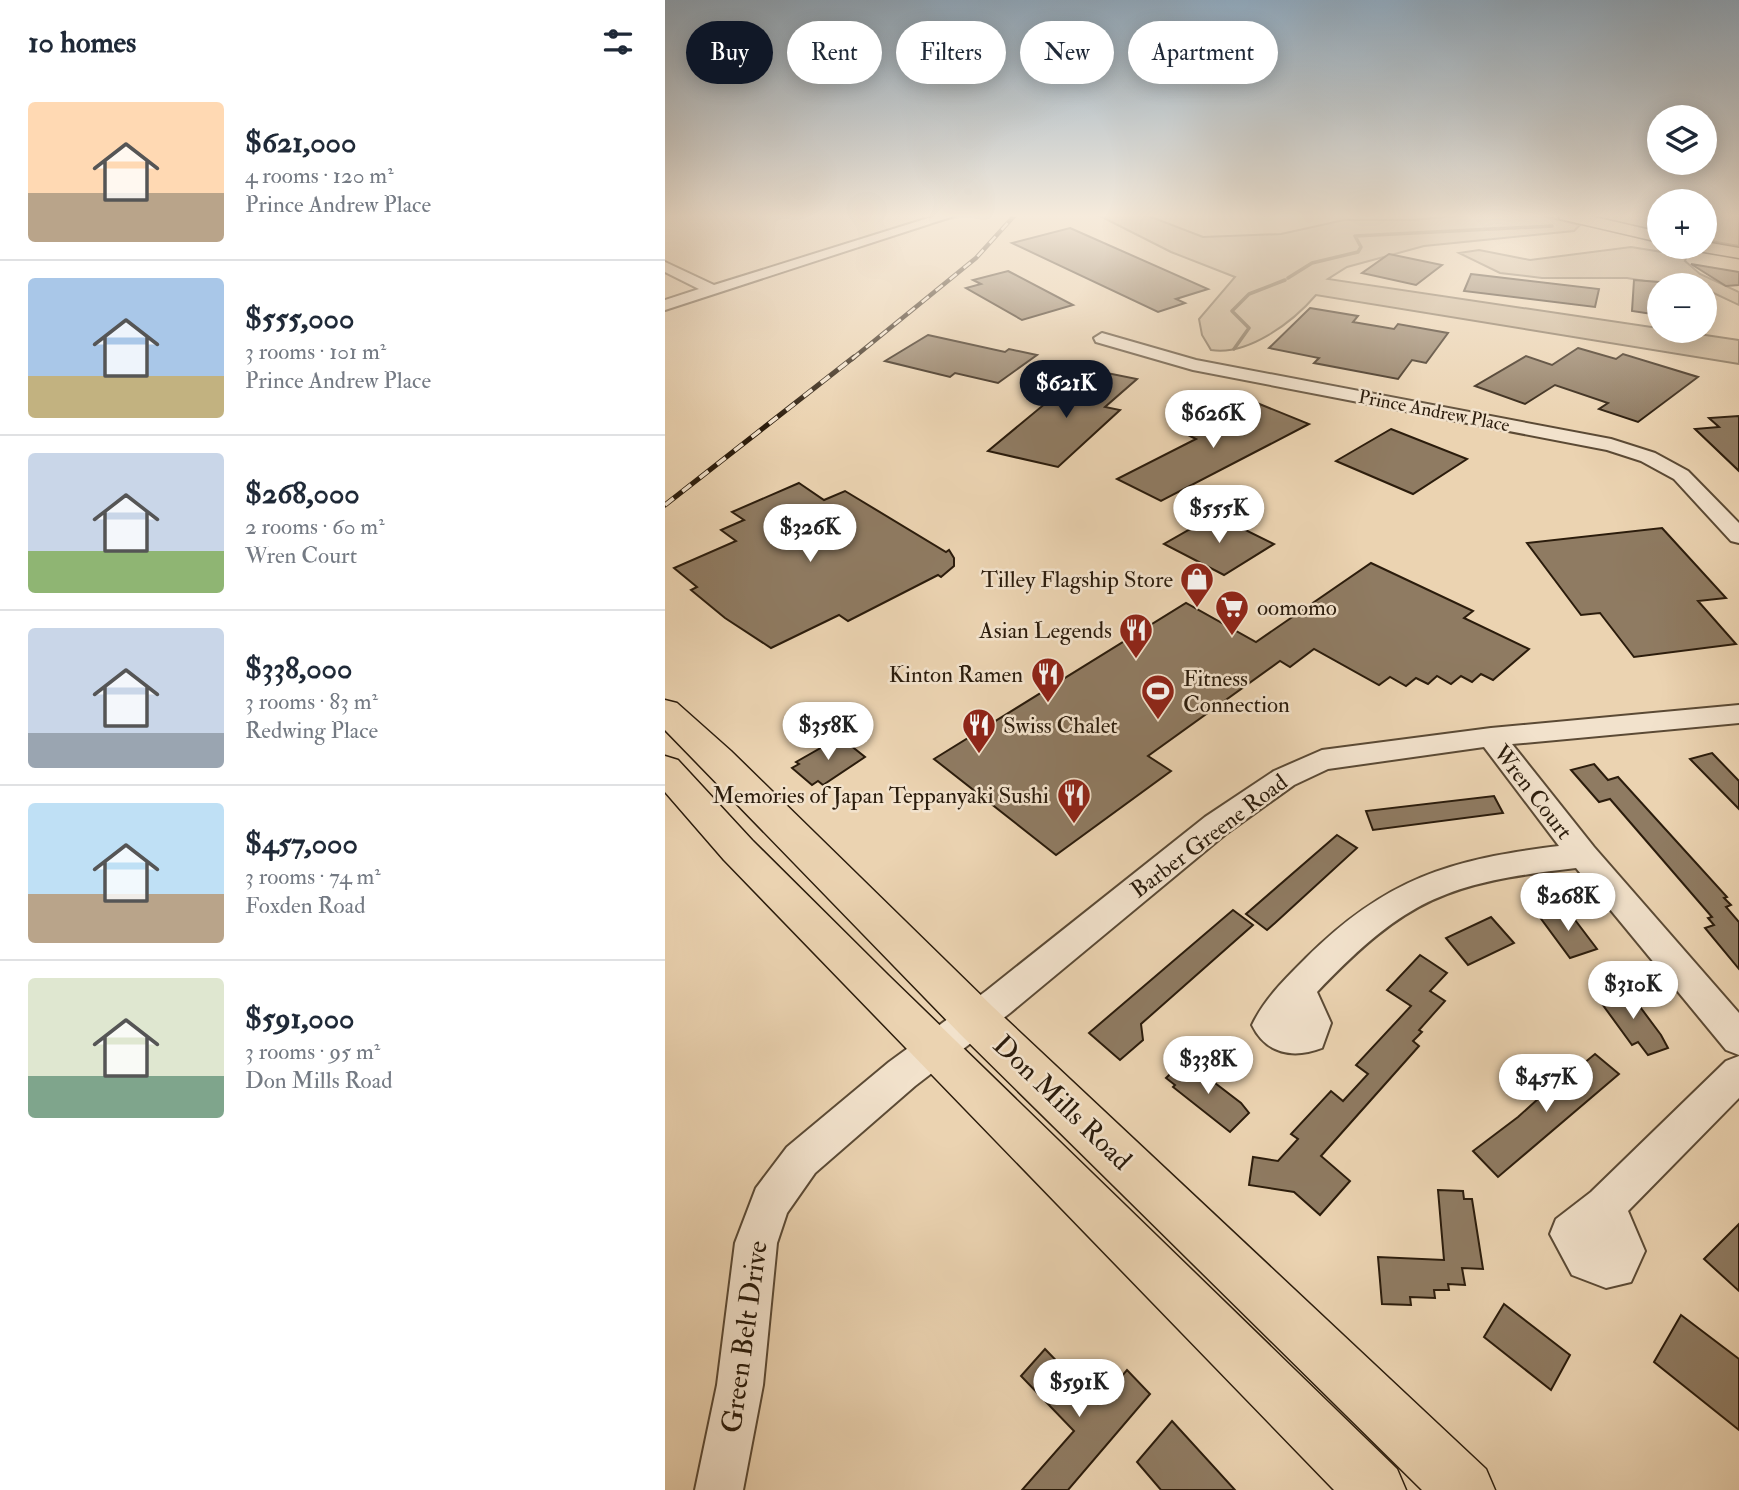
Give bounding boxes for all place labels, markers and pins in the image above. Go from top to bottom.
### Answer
pin: $621K [1017,360,1115,420]
pin: $626K [1164,391,1262,450]
pin: $555K [1170,486,1268,545]
pin: $326K [761,504,859,564]
shop icon: Tilley Flagship Store [1178,560,1216,609]
place label: Tilley Flagship Store [981,565,1173,595]
supermarket icon: oomomo [1213,588,1251,637]
place label: oomomo [1257,593,1337,622]
restaurant icon: Asian Legends [1117,611,1155,660]
place label: Asian Legends [978,616,1112,645]
restaurant icon: Kinton Ramen [1029,655,1067,704]
place label: Kinton Ramen [889,660,1023,689]
place label: Fitness Connection [1183,664,1290,719]
sports icon: Fitness Connection [1139,672,1177,721]
pin: $358K [779,702,877,762]
restaurant icon: Swiss Chalet [960,706,998,755]
place label: Swiss Chalet [1003,711,1118,740]
restaurant icon: Memories of Japan Teppanyaki Sushi [1055,776,1093,825]
place label: Memories of Japan Teppanyaki Sushi [712,781,1049,811]
pin: $268K [1519,874,1617,933]
pin: $310K [1584,962,1682,1021]
pin: $338K [1159,1036,1257,1096]
pin: $457K [1497,1054,1595,1114]
pin: $591K [1030,1360,1128,1419]

